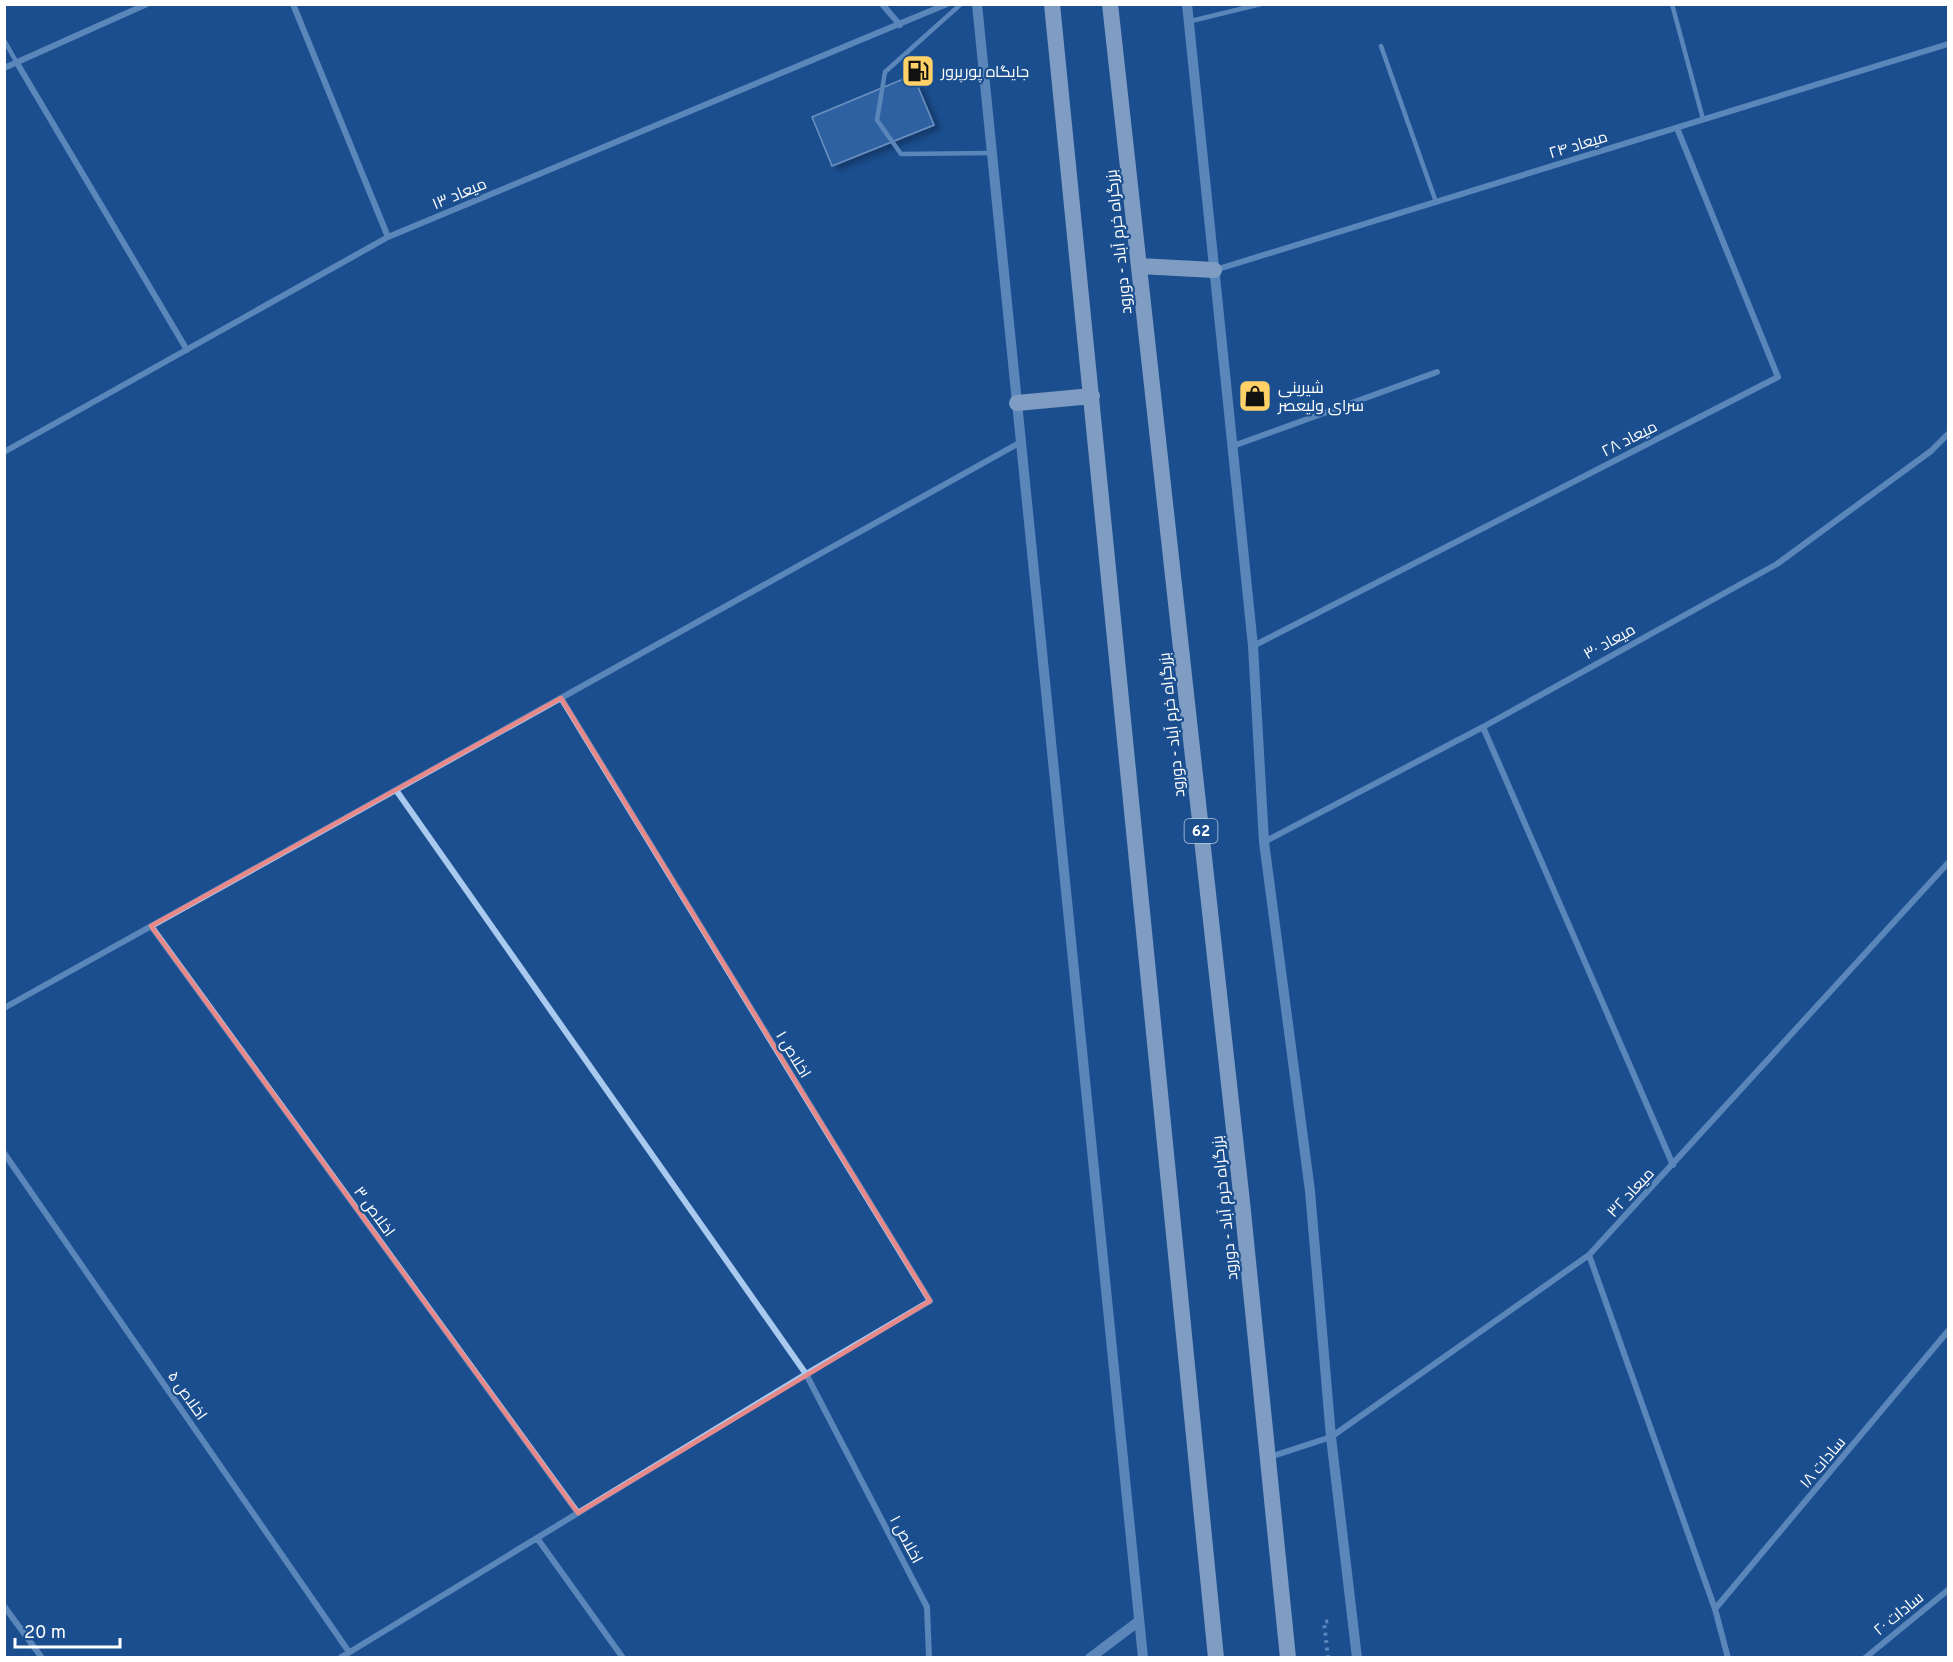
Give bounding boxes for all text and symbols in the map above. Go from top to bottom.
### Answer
fuel station icon: جایگاه پورپرور [900,53,936,89]
place label: جایگاه پورپرور [940,63,1029,83]
street label: میعاد ۲۴ [1547,128,1610,164]
street label: بزرگراه خرم آباد - دورود [1102,168,1138,315]
street label: میعاد ۱۳ [430,174,490,215]
shop icon: شیرینی سرای ولیعصر [1237,378,1273,414]
place label: شیرینی سرای ولیعصر [1277,379,1364,417]
street label: میعاد ۲۸ [1599,417,1661,462]
street label: میعاد ۳۰ [1581,620,1639,665]
street label: بزرگراه خرم آباد - دورود [1155,651,1191,798]
road number: 62 [1184,819,1218,843]
street label: اخلاص ۱ [770,1028,814,1082]
street label: بزرگراه خرم آباد - دورود [1208,1134,1244,1281]
street label: میعاد ۳۲ [1603,1164,1659,1222]
street label: اخلاص ۳ [348,1183,398,1241]
street label: اخلاص ۵ [162,1368,210,1425]
street label: سادات ۱۸ [1796,1433,1851,1493]
street label: اخلاص ۱ [884,1512,926,1567]
street label: سادات ۲۰ [1870,1588,1928,1641]
scale bar [15,1611,120,1649]
text: 20 m [24,1622,66,1645]

